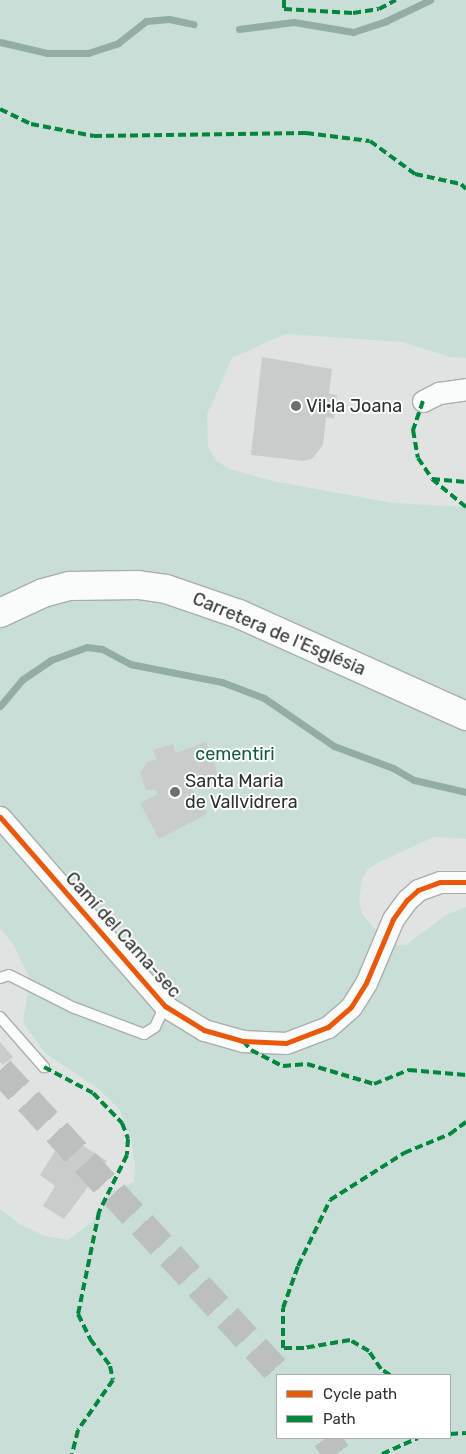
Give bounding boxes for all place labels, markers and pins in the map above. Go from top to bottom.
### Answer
place label: Vil·la Joana [306,395,402,417]
marker: Vil·la Joana [290,400,302,412]
place label: Santa Maria de Vallvidrera [185,771,298,814]
marker: Santa Maria de Vallvidrera [169,786,181,798]

